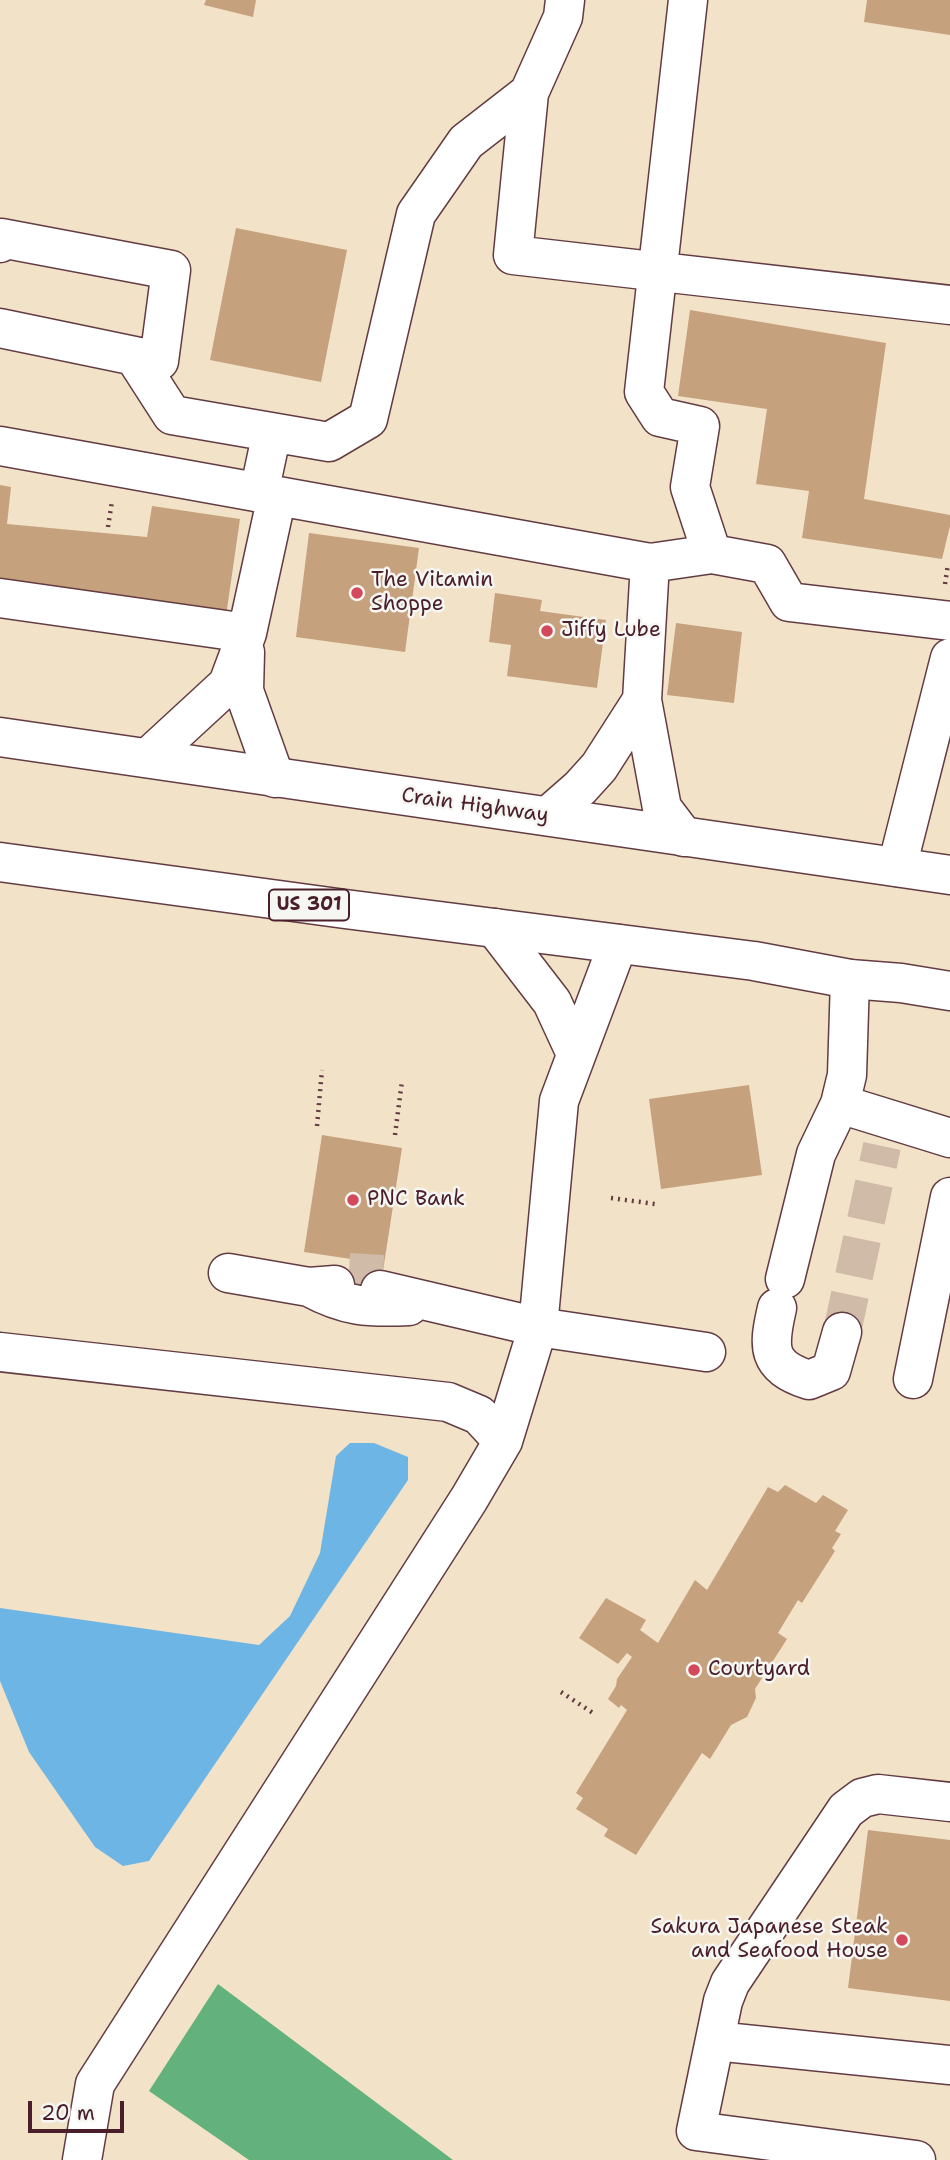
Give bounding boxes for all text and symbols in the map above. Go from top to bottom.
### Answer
place label: The Vitamin Shoppe [371,568,493,618]
marker: The Vitamin Shoppe [349,585,365,601]
place label: Jiffy Lube [561,618,661,644]
marker: Jiffy Lube [539,623,555,639]
street label: Crain Highway [400,783,550,829]
road number: US 301 [269,890,349,920]
place label: PNC Bank [367,1187,465,1213]
marker: PNC Bank [345,1192,361,1208]
place label: Courtyard [708,1657,810,1683]
marker: Courtyard [686,1662,702,1678]
place label: Sakura Japanese Steak and Seafood House [651,1915,888,1965]
marker: Sakura Japanese Steak and Seafood House [894,1932,910,1948]
scale bar [32,2086,128,2130]
text: 20 m [41,2099,95,2127]

